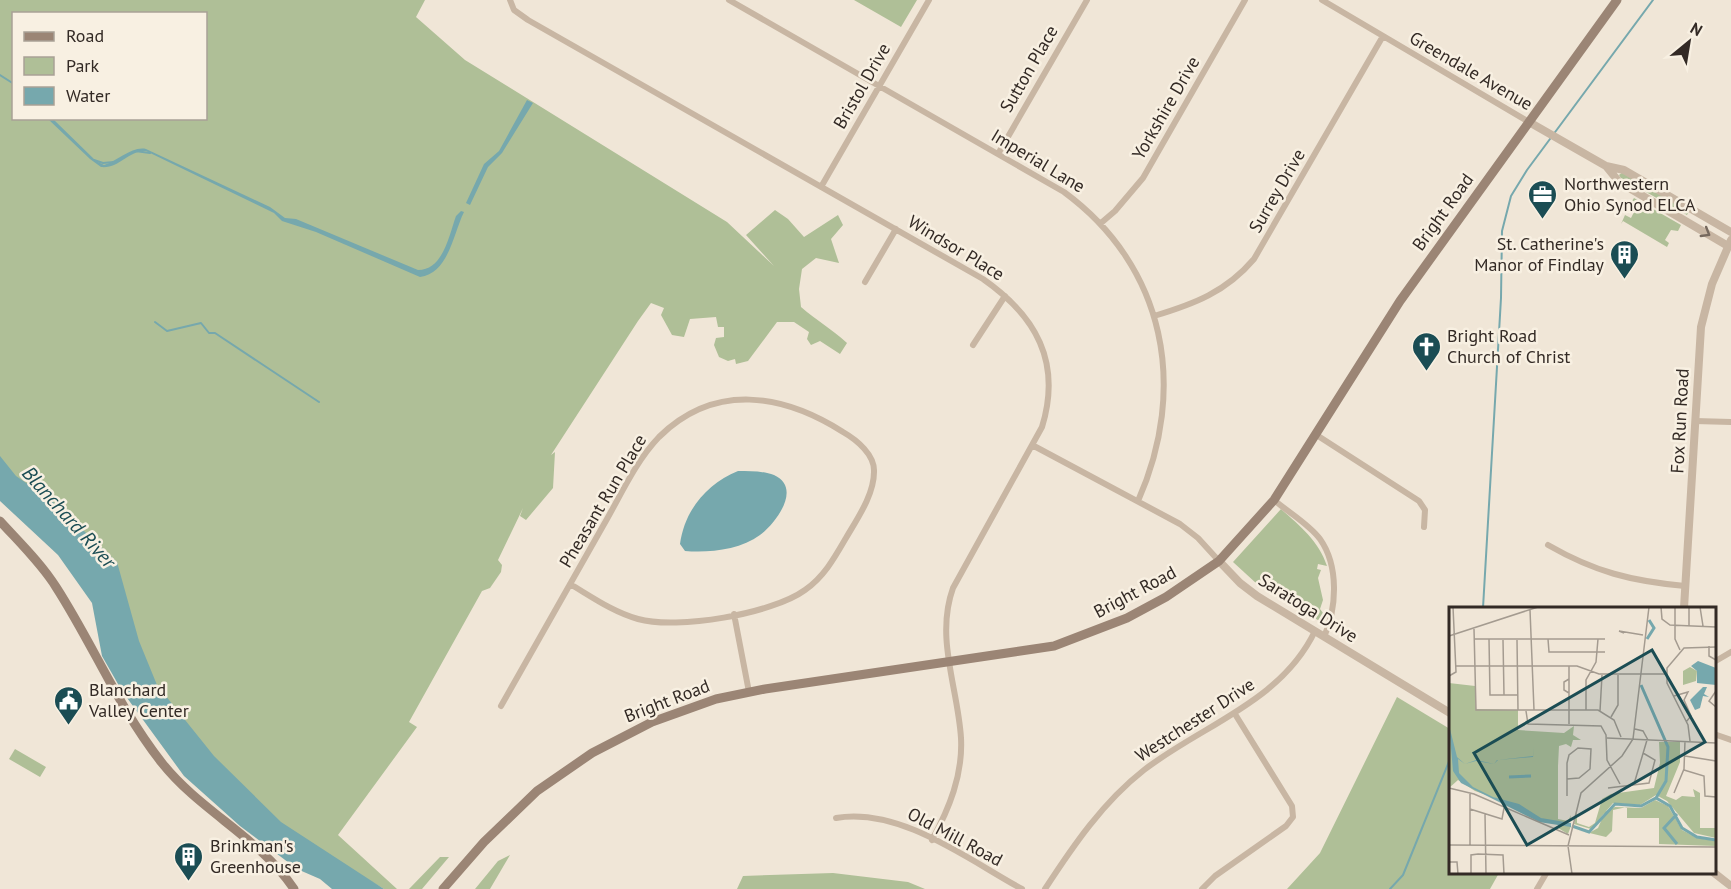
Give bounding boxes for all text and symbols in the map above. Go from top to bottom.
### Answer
legend [12,12,207,120]
north arrow [1659,12,1719,72]
text: N [1687,18,1706,40]
street label: Sutton Place [994,21,1063,116]
text: Road [66,24,104,47]
street label: Greendale Avenue [1406,26,1537,115]
street label: Bristol Drive [828,39,895,133]
street label: Yorkshire Drive [1127,52,1204,164]
text: Park [66,54,99,77]
text: Water [66,84,110,107]
street label: Imperial Lane [987,124,1089,198]
street label: Surrey Drive [1243,145,1310,237]
street label: Bright Road [1407,169,1478,255]
place label: Northwestern Ohio Synod ELCA [1564,172,1696,216]
office icon: Northwestern Ohio Synod ELCA [1527,178,1559,220]
street label: Windsor Place [904,210,1009,285]
one-way arrow [1700,226,1710,238]
place label: St. Catherine's Manor of Findlay [1474,232,1605,276]
building icon: St. Catherine's Manor of Findlay [1609,238,1641,280]
place label: Bright Road Church of Christ [1447,324,1570,368]
church icon: Bright Road Church of Christ [1410,330,1442,372]
street label: Fox Run Road [1665,368,1694,474]
street label: Pheasant Run Place [554,430,651,571]
water label: Blanchard River [16,461,122,574]
street label: Bright Road [1090,560,1180,623]
street label: Saratoga Drive [1254,568,1362,647]
inset map [1449,607,1716,874]
street label: Westchester Drive [1131,672,1259,767]
street label: Bright Road [621,674,713,727]
place label: Blanchard Valley Center [88,678,189,722]
public building icon: Blanchard Valley Center [52,684,84,726]
street label: Old Mill Road [904,802,1007,871]
place label: Brinkman's Greenhouse [210,834,301,878]
building icon: Brinkman's Greenhouse [173,840,205,882]

